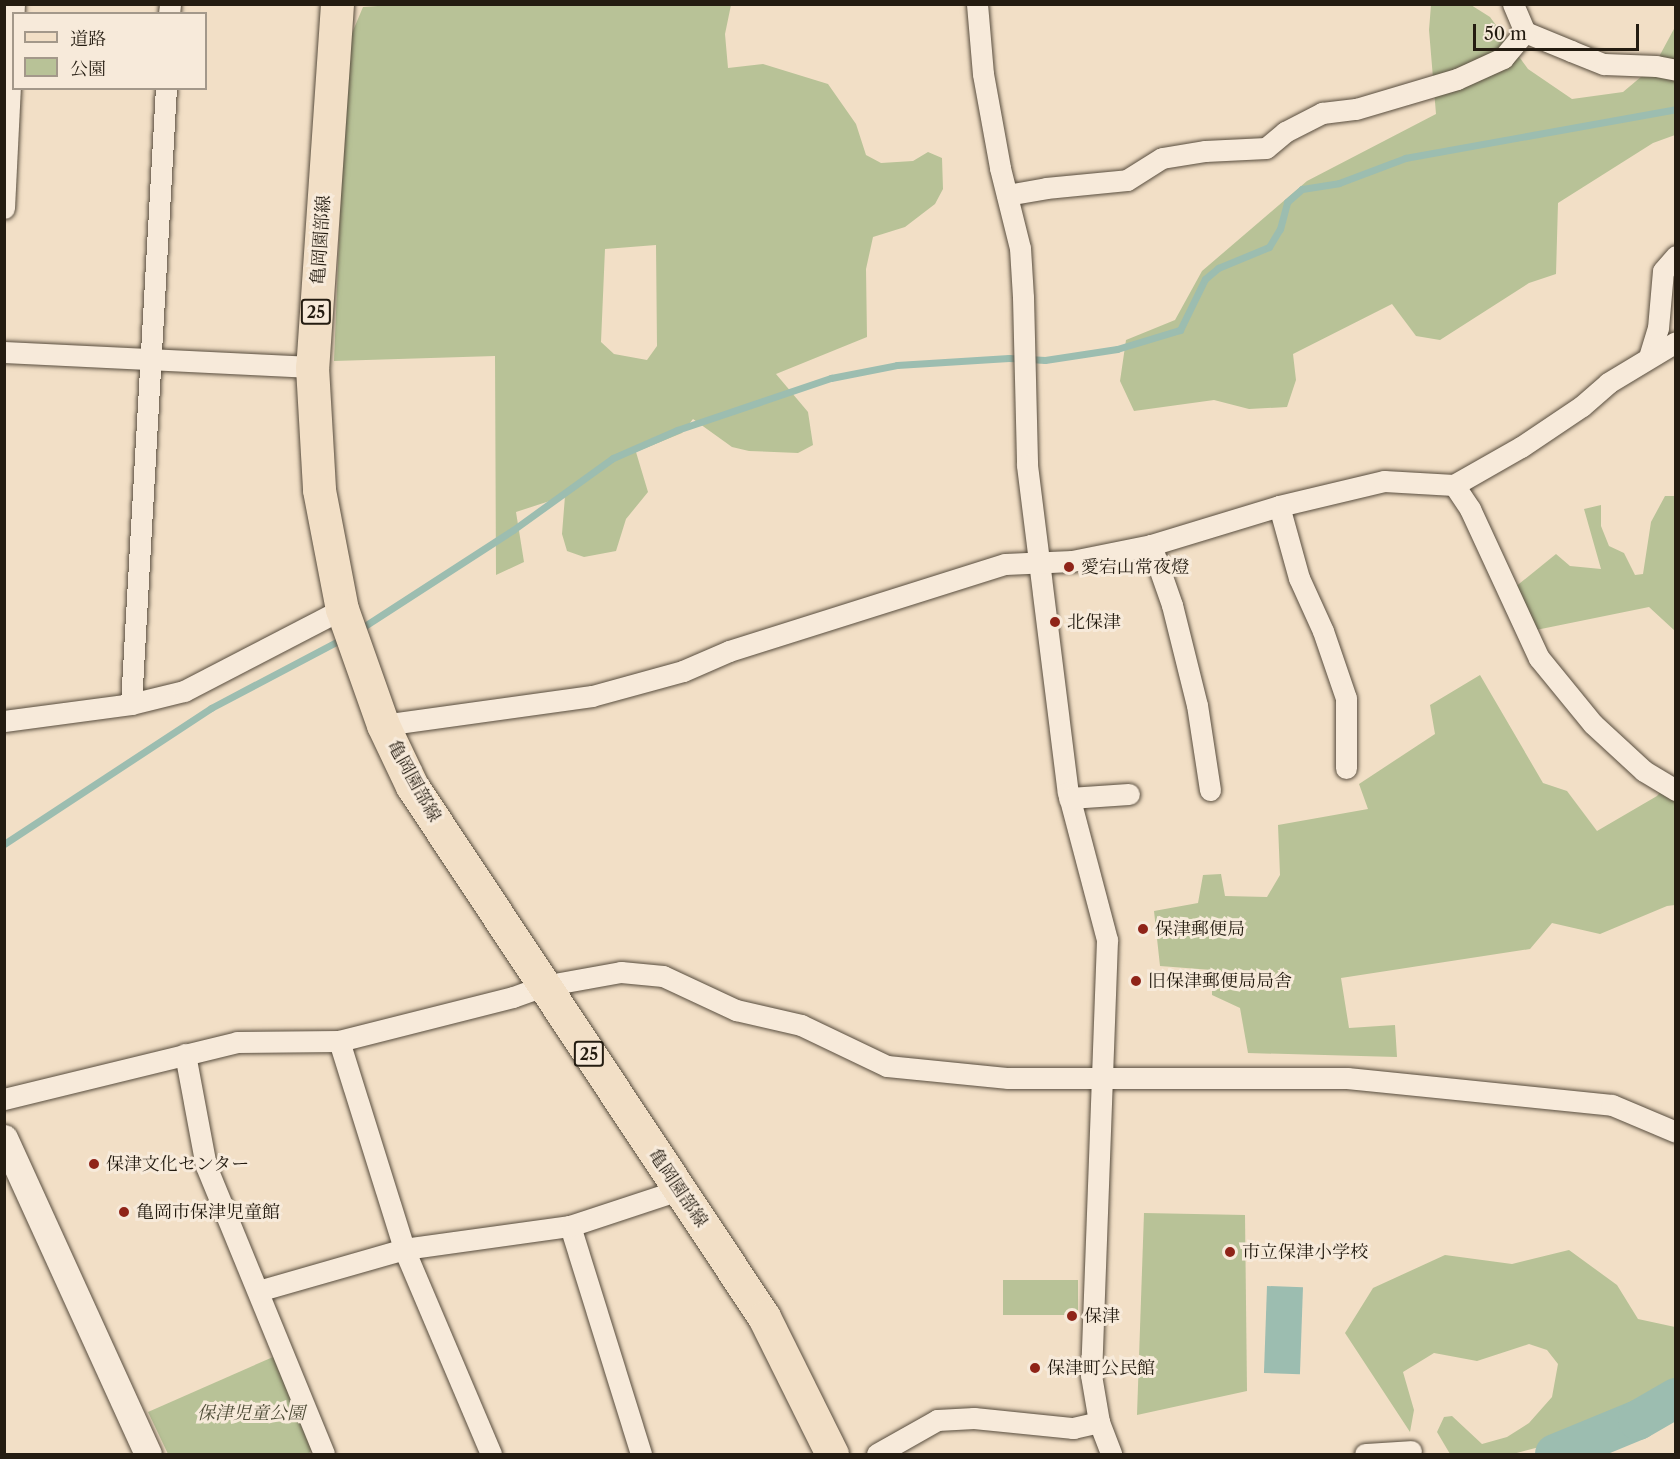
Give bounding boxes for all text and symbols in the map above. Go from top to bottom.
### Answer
legend [12,12,207,90]
scale bar [1476,12,1642,50]
text: 50 m [1484,23,1527,45]
text: 道路 [70,28,106,50]
text: 公園 [70,58,106,80]
street label: 亀岡園部線 [307,194,335,286]
road number: 25 [300,299,332,325]
place label: 愛宕山常夜燈 [1081,556,1189,578]
marker: 愛宕山常夜燈 [1062,560,1076,574]
place label: 北保津 [1067,611,1121,633]
marker: 北保津 [1048,615,1062,629]
street label: 亀岡園部線 [383,736,445,826]
place label: 保津郵便局 [1155,918,1245,940]
marker: 保津郵便局 [1136,922,1150,936]
place label: 旧保津郵便局局舎 [1148,970,1292,992]
marker: 旧保津郵便局局舎 [1129,974,1143,988]
road number: 25 [572,1041,606,1067]
street label: 亀岡園部線 [644,1145,712,1231]
place label: 保津文化センター [106,1153,250,1175]
marker: 保津文化センター [87,1157,101,1171]
place label: 亀岡市保津児童館 [136,1201,280,1223]
marker: 亀岡市保津児童館 [117,1205,131,1219]
place label: 市立保津小学校 [1242,1241,1368,1263]
marker: 市立保津小学校 [1223,1245,1237,1259]
place label: 保津 [1084,1305,1120,1327]
marker: 保津 [1065,1309,1079,1323]
place label: 保津町公民館 [1047,1357,1155,1379]
marker: 保津町公民館 [1028,1361,1042,1375]
park label: 保津児童公園 [197,1402,305,1424]

